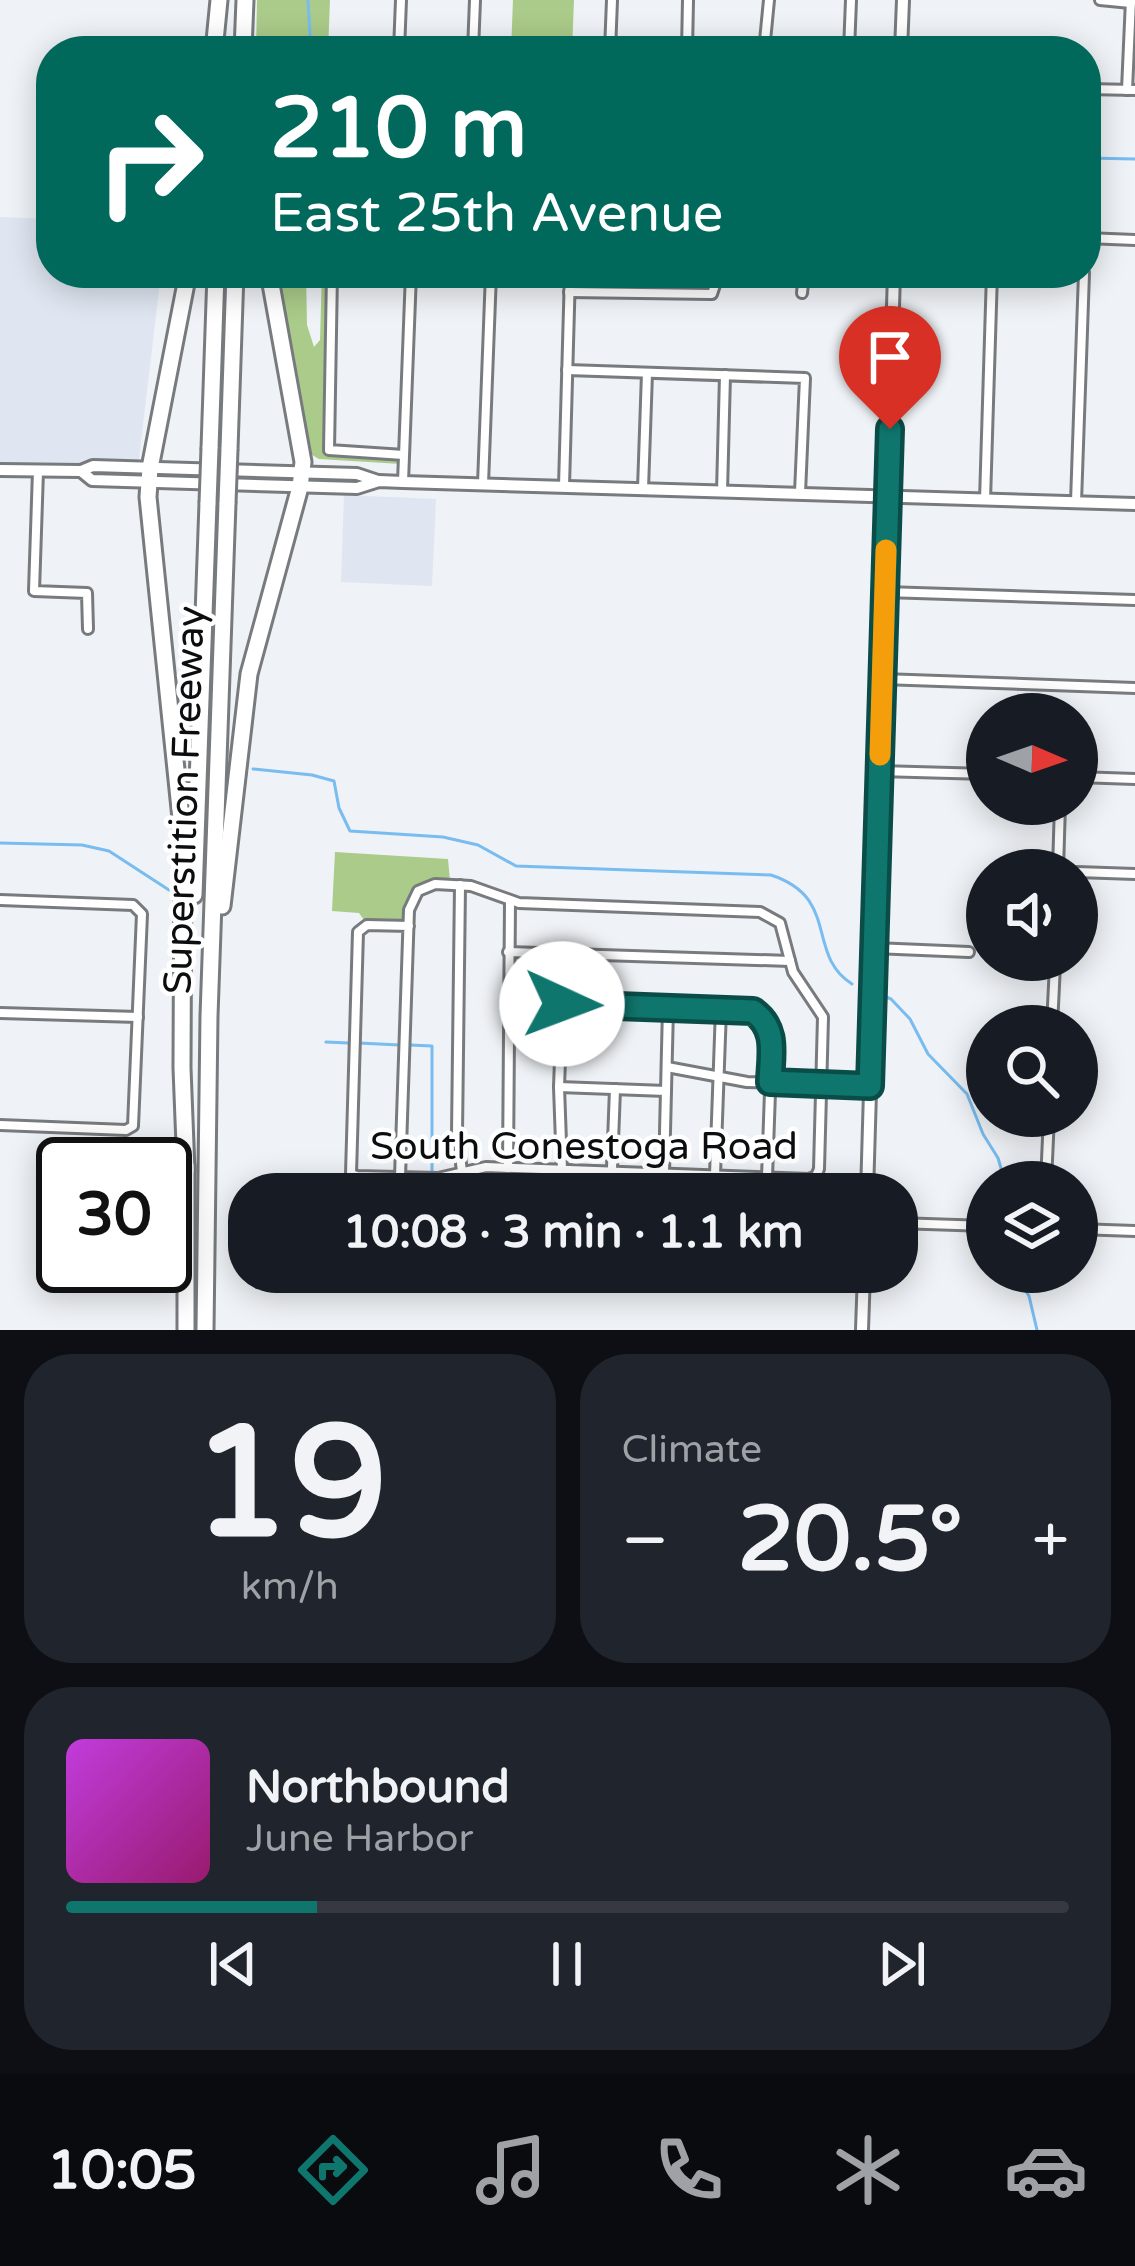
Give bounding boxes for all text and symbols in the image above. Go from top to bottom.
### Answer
text: 210 m [270,79,527,180]
icon: right [72,84,228,240]
text: East 25th Avenue [270,181,723,246]
pin [839,306,941,429]
icon: arrive [857,324,923,390]
street label: Superstition Freeway [154,605,215,995]
north arrow [966,693,1098,825]
map controls [966,693,1098,1293]
button: sound [966,849,1098,981]
position arrow [499,941,625,1067]
button: search [966,1005,1098,1137]
street label: South Conestoga Road [370,1123,798,1170]
speed limit sign: 30 [36,1137,192,1293]
button: layers [966,1161,1098,1293]
text: 10:08 · 3 min · 1.1 km [343,1206,803,1260]
text: 19 [192,1391,388,1579]
text: Climate [622,1426,762,1473]
text: 20.5° [738,1486,963,1595]
text: − [622,1501,669,1581]
text: + [1032,1501,1069,1581]
text: km/h [241,1563,339,1610]
text: Northbound [246,1761,510,1815]
text: June Harbor [246,1815,473,1862]
icon: previous [200,1931,266,1997]
icon: pause [534,1931,600,1997]
icon: next [869,1931,935,1997]
icon: directions [291,2128,375,2212]
icon: music [469,2128,553,2212]
icon: phone [647,2128,731,2212]
icon: climate [826,2128,910,2212]
icon: car [1004,2128,1088,2212]
text: 10:05 [47,2138,197,2203]

